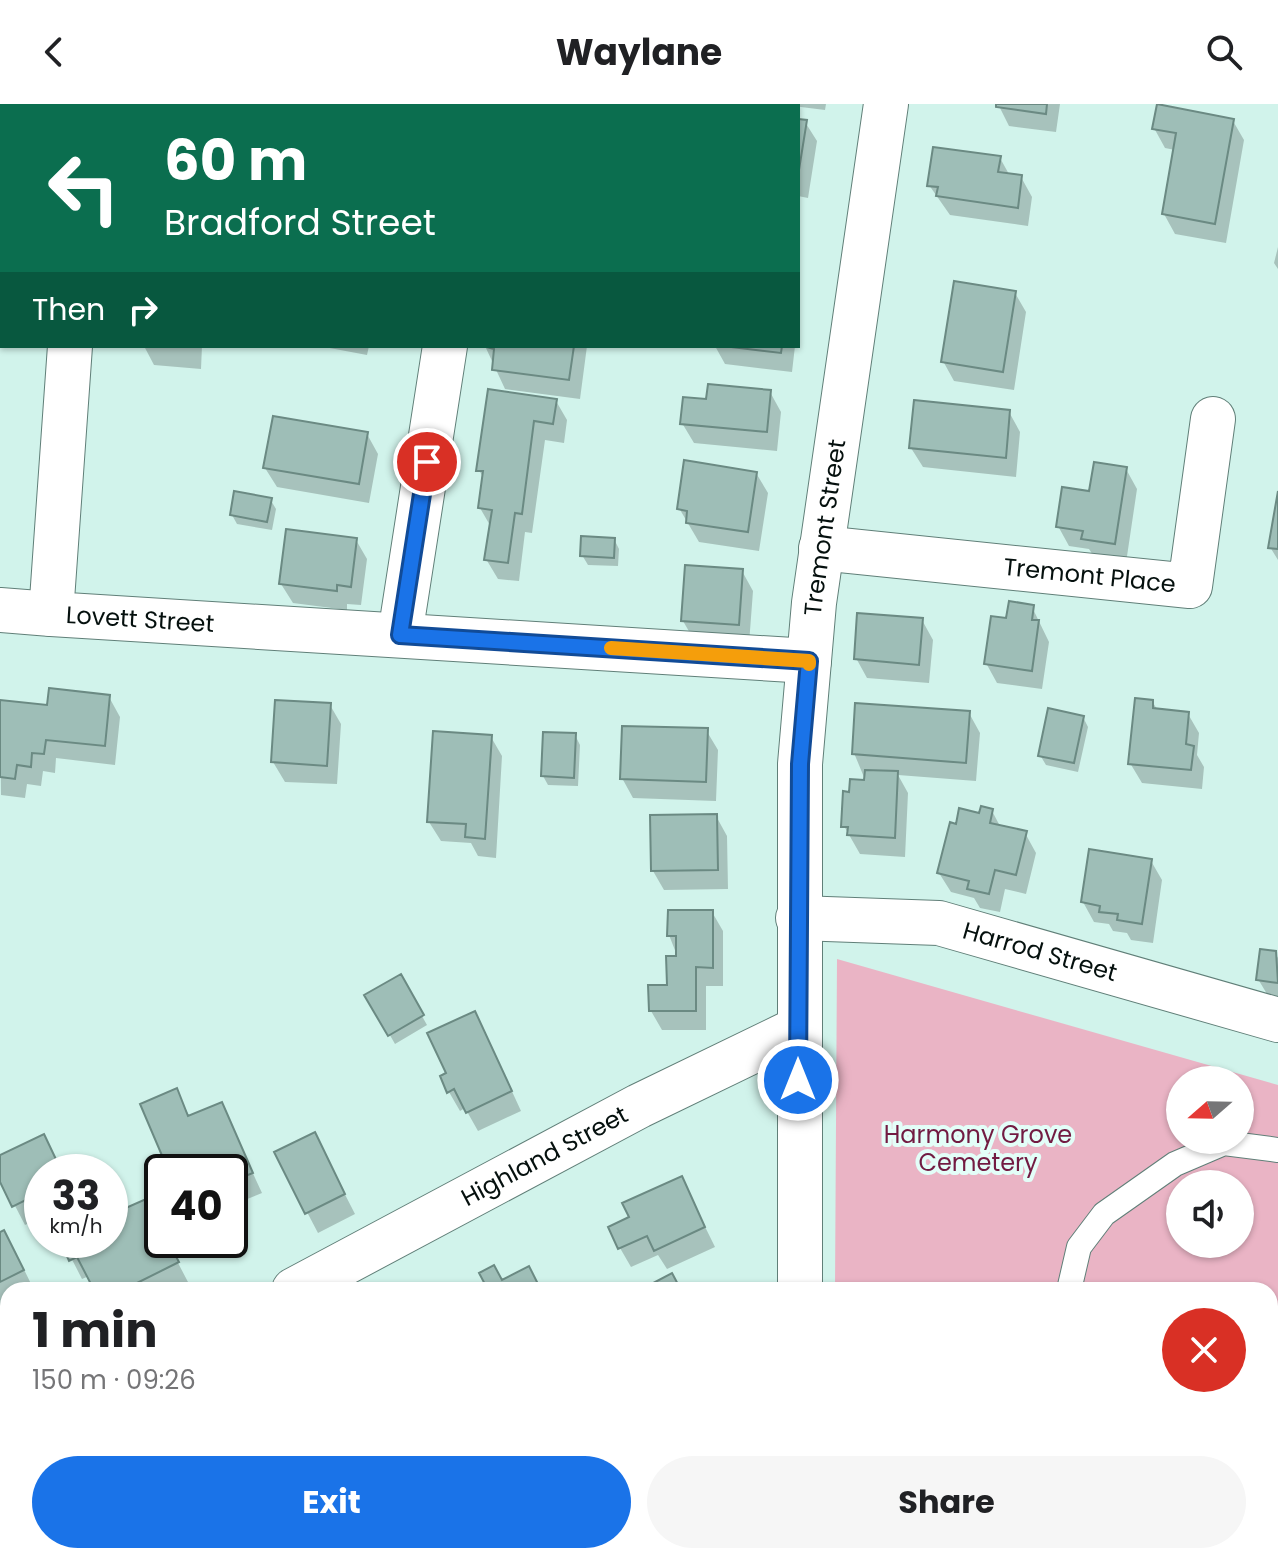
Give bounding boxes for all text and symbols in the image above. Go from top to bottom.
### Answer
text: Waylane [556,27,722,78]
icon: back [32,30,76,74]
icon: search [1202,30,1246,74]
text: 60 m [164,121,307,200]
icon: left [32,136,136,240]
text: Bradford Street [164,197,436,248]
text: Then [32,288,105,331]
icon: right [121,288,165,332]
pin [393,428,461,496]
street label: Tremont Street [796,437,853,617]
icon: arrive [405,440,449,484]
street label: Tremont Place [1002,550,1177,600]
street label: Lovett Street [65,598,215,640]
street label: Harrod Street [959,914,1121,989]
position arrow [756,1038,840,1122]
north arrow [1166,1066,1254,1154]
map controls [1166,1066,1254,1258]
street label: Highland Street [455,1098,634,1214]
park label: Harmony Grove Cemetery [884,1118,1072,1179]
speed limit sign: 40 [144,1154,248,1258]
text: 33 [52,1168,100,1224]
button: sound [1166,1170,1254,1258]
text: km/h [49,1212,103,1240]
text: 1 min [32,1297,158,1364]
button: close [1162,1308,1246,1392]
text: 150 m · 09:26 [32,1362,196,1398]
button: Exit [32,1456,631,1548]
button: Share [647,1456,1246,1548]

